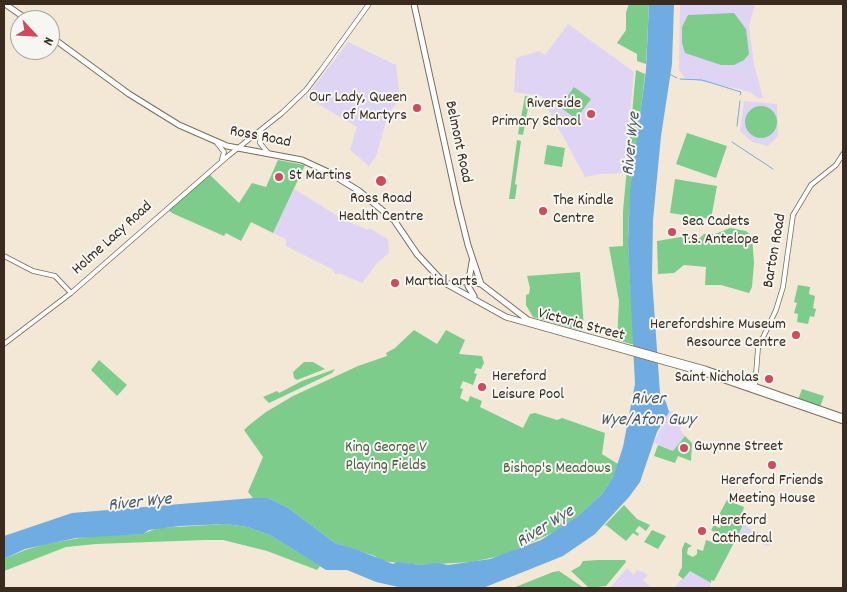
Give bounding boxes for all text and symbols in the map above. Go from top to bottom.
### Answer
north arrow [10,10,60,60]
text: N [37,34,58,48]
place label: Our Lady, Queen of Martyrs [309,89,407,127]
place label: Riverside Primary School [491,95,581,133]
street label: Belmont Road [439,99,475,185]
marker: Our Lady, Queen of Martyrs [411,102,423,114]
marker: Riverside Primary School [585,108,597,120]
water label: River Wye [619,111,647,177]
street label: Ross Road [228,123,292,153]
place label: St Martins [289,167,351,187]
marker: St Martins [273,171,285,183]
marker: Ross Road Health Centre [374,174,388,188]
place label: Ross Road Health Centre [339,190,423,228]
place label: The Kindle Centre [553,192,613,230]
street label: Holme Lacy Road [69,198,157,280]
marker: The Kindle Centre [537,205,549,217]
street label: Barton Road [760,212,792,290]
place label: Sea Cadets T.S. Antelope [682,213,759,251]
marker: Sea Cadets T.S. Antelope [666,226,678,238]
place label: Martial arts [405,273,478,293]
marker: Martial arts [389,277,401,289]
street label: Victoria Street [536,305,626,347]
place label: Herefordshire Museum Resource Centre [650,316,786,354]
marker: Herefordshire Museum Resource Centre [790,329,802,341]
place label: Hereford Leisure Pool [492,368,564,406]
place label: Saint Nicholas [675,369,759,389]
marker: Saint Nicholas [763,373,775,385]
marker: Hereford Leisure Pool [476,381,488,393]
water label: River Wye/Afon Gwy [600,390,696,432]
place label: Gwynne Street [694,438,783,458]
park label: King George V Playing Fields [345,439,427,477]
marker: Gwynne Street [678,442,690,454]
marker: Hereford Friends Meeting House [766,459,778,471]
park label: Bishop's Meadows [503,460,611,480]
place label: Hereford Friends Meeting House [721,472,823,510]
water label: River Wye [107,490,173,518]
water label: River Wye [513,502,579,554]
place label: Hereford Cathedral [712,512,772,550]
marker: Hereford Cathedral [696,525,708,537]

